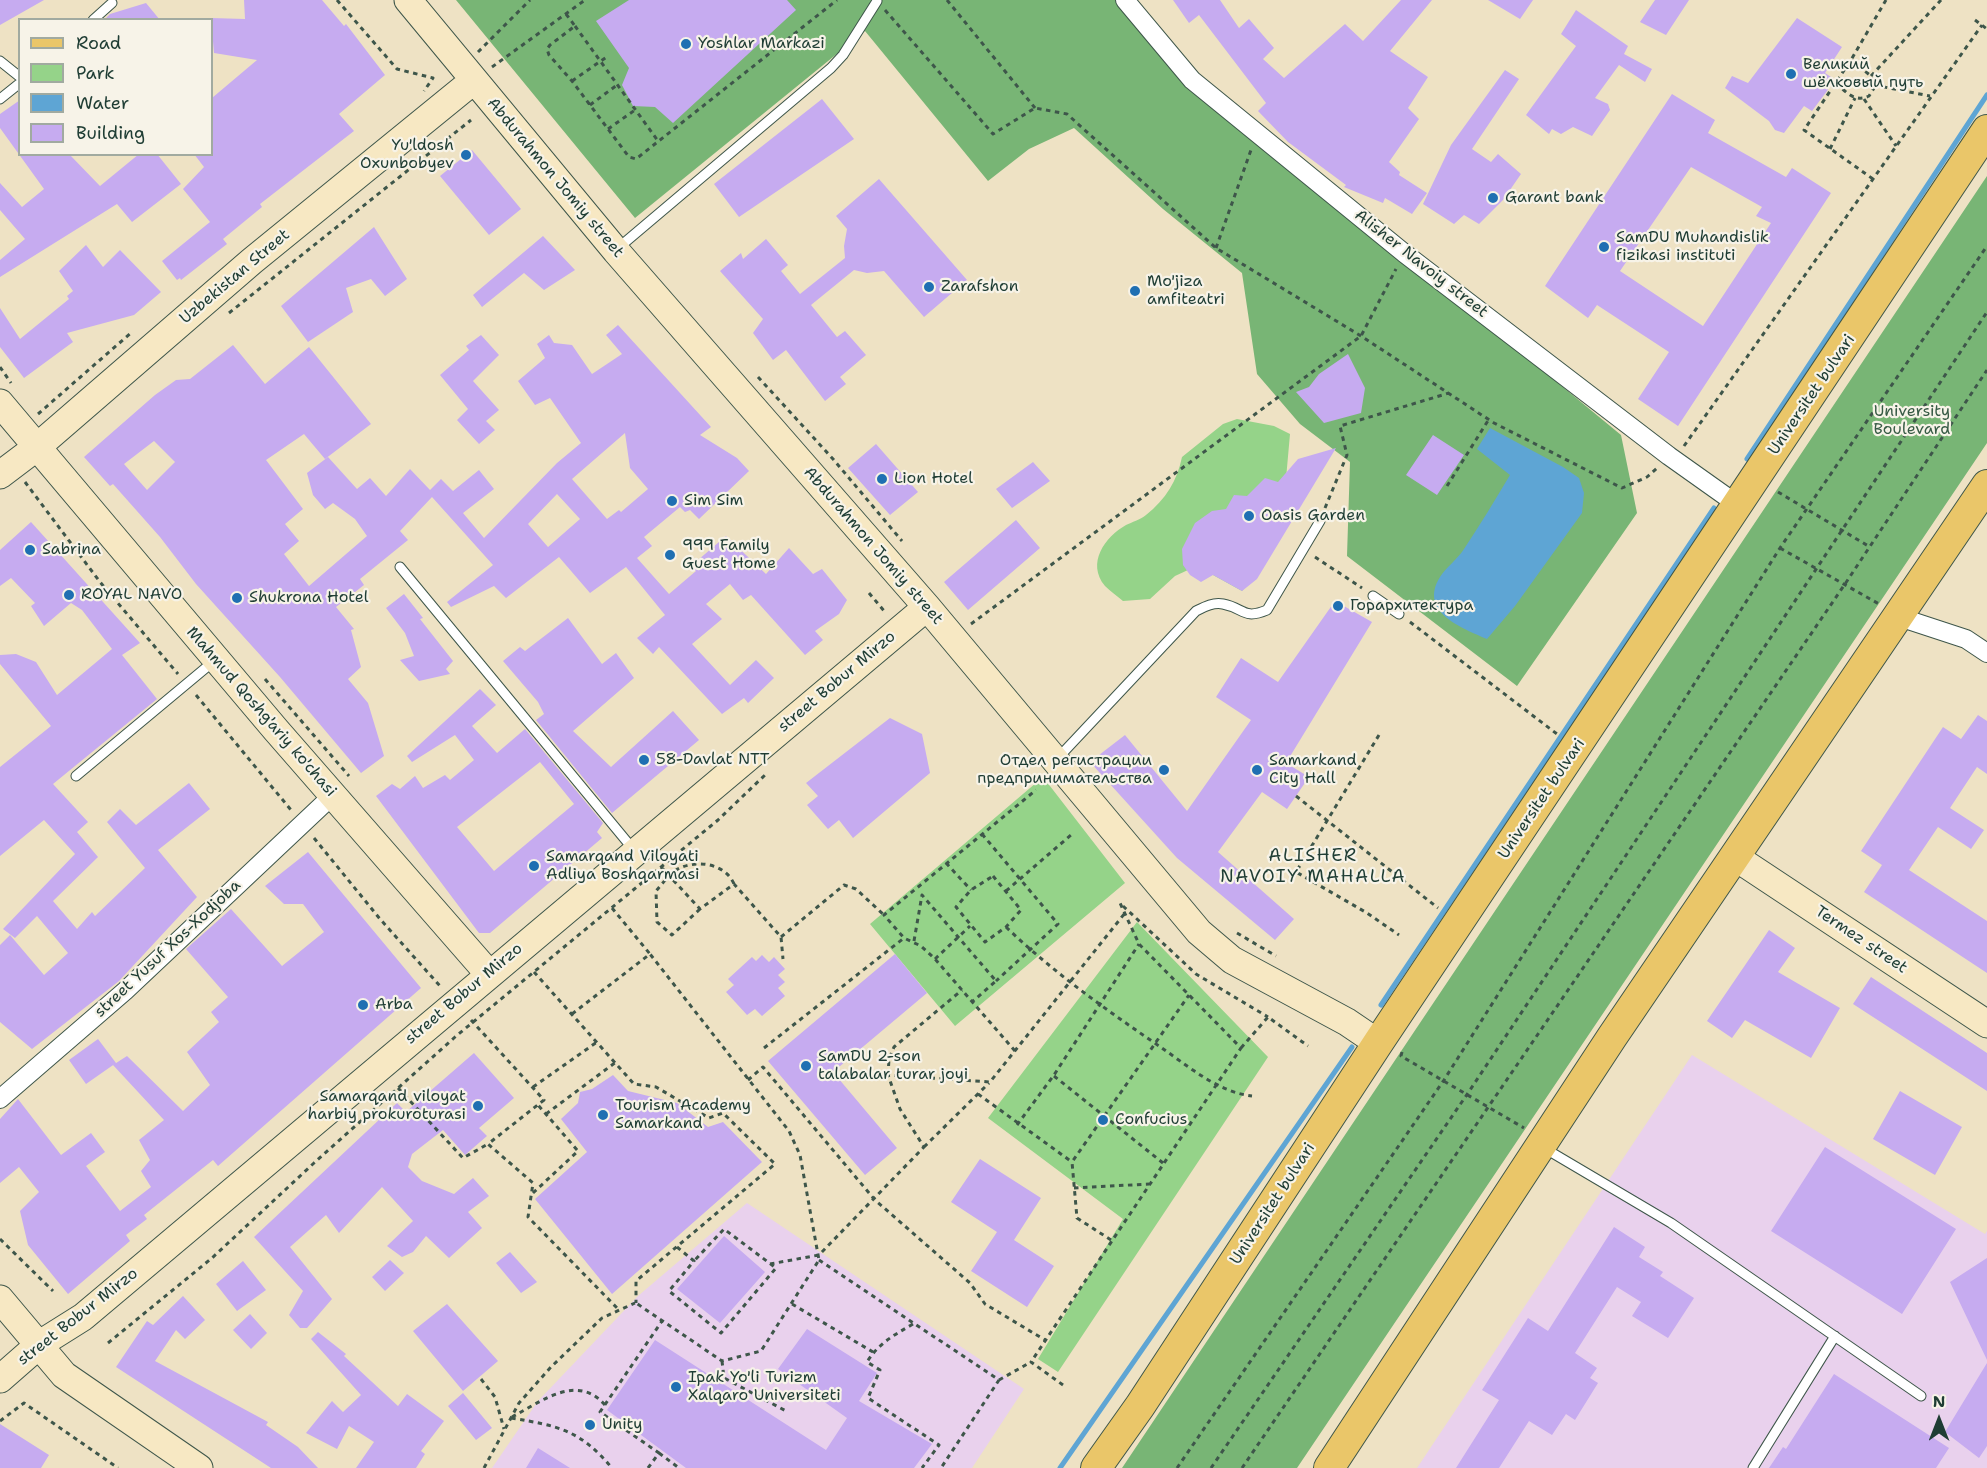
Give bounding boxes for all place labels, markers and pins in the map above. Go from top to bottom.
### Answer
place label: Yoshlar Markazi [698,34,825,54]
marker: Yoshlar Markazi [679,37,693,51]
place label: Великий шёлковый путь [1803,55,1923,93]
marker: Великий шёлковый путь [1784,67,1798,81]
place label: Yu'ldosh Oxunbobyev [360,136,454,174]
marker: Yu'ldosh Oxunbobyev [459,148,473,162]
place label: Garant bank [1505,188,1604,208]
marker: Garant bank [1486,191,1500,205]
place label: SamDU Muhandislik fizikasi instituti [1616,228,1769,266]
marker: SamDU Muhandislik fizikasi instituti [1597,240,1611,254]
place label: Mo'jiza amfiteatri [1147,272,1225,310]
place label: Zarafshon [941,277,1019,297]
marker: Zarafshon [922,280,936,294]
marker: Mo'jiza amfiteatri [1128,284,1142,298]
place label: Lion Hotel [894,469,973,489]
marker: Lion Hotel [875,472,889,486]
place label: Sim Sim [684,491,743,511]
marker: Sim Sim [665,494,679,508]
place label: Oasis Garden [1261,506,1365,526]
marker: Oasis Garden [1242,509,1256,523]
place label: 999 Family Guest Home [682,536,776,574]
place label: Sabrina [42,540,101,560]
marker: Sabrina [23,543,37,557]
marker: 999 Family Guest Home [663,548,677,562]
place label: ROYAL NAVO [81,585,182,605]
marker: ROYAL NAVO [62,588,76,602]
place label: Shukrona Hotel [249,588,369,608]
marker: Shukrona Hotel [230,591,244,605]
place label: Горархитектура [1350,596,1474,616]
marker: Горархитектура [1331,599,1345,613]
place label: 58-Davlat NTT [656,750,770,770]
place label: Отдел регистрации предпринимательства [977,751,1152,789]
place label: Samarkand City Hall [1269,751,1357,789]
marker: 58-Davlat NTT [637,753,651,767]
marker: Отдел регистрации предпринимательства [1157,763,1171,777]
marker: Samarkand City Hall [1250,763,1264,777]
place label: Samarqand Viloyati Adliya Boshqarmasi [546,847,700,885]
marker: Samarqand Viloyati Adliya Boshqarmasi [527,859,541,873]
place label: Arba [375,995,413,1015]
marker: Arba [356,998,370,1012]
place label: SamDU 2-son talabalar turar joyi [818,1047,968,1085]
marker: SamDU 2-son talabalar turar joyi [799,1059,813,1073]
place label: Samarqand viloyat harbiy prokuroturasi [307,1087,466,1125]
place label: Tourism Academy Samarkand [615,1096,751,1134]
marker: Samarqand viloyat harbiy prokuroturasi [471,1099,485,1113]
marker: Tourism Academy Samarkand [596,1108,610,1122]
place label: Confucius [1115,1110,1188,1130]
marker: Confucius [1096,1113,1110,1127]
place label: Ipak Yo'li Turizm Xalqaro Universiteti [688,1368,841,1406]
marker: Ipak Yo'li Turizm Xalqaro Universiteti [669,1380,683,1394]
place label: Unity [602,1415,642,1435]
marker: Unity [583,1418,597,1432]

